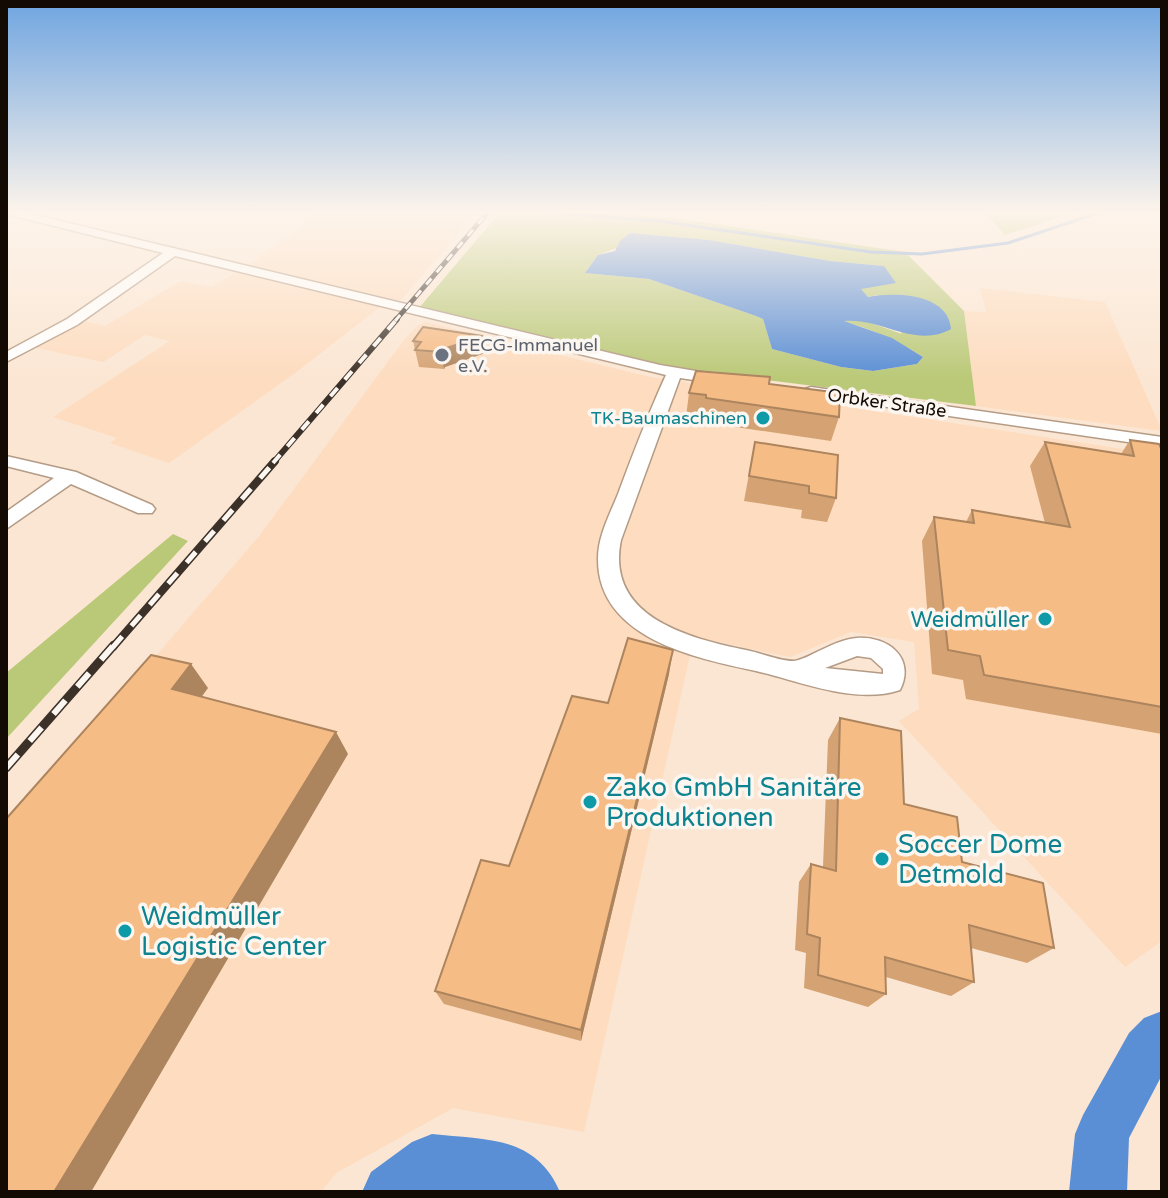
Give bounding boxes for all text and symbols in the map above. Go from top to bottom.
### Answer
place label: FECG-Immanuel e.V. [458,334,598,377]
marker: FECG-Immanuel e.V. [433,346,451,364]
street label: Orbker Straße [826,384,948,422]
place label: TK-Baumaschinen [591,407,747,429]
marker: TK-Baumaschinen [754,409,772,427]
place label: Weidmüller [911,607,1030,633]
marker: Weidmüller [1036,610,1054,628]
place label: Zako GmbH Sanitäre Produktionen [606,772,861,833]
marker: Zako GmbH Sanitäre Produktionen [581,793,599,811]
place label: Soccer Dome Detmold [898,829,1062,890]
marker: Soccer Dome Detmold [873,850,891,868]
place label: Weidmüller Logistic Center [141,901,326,962]
marker: Weidmüller Logistic Center [116,922,134,940]

